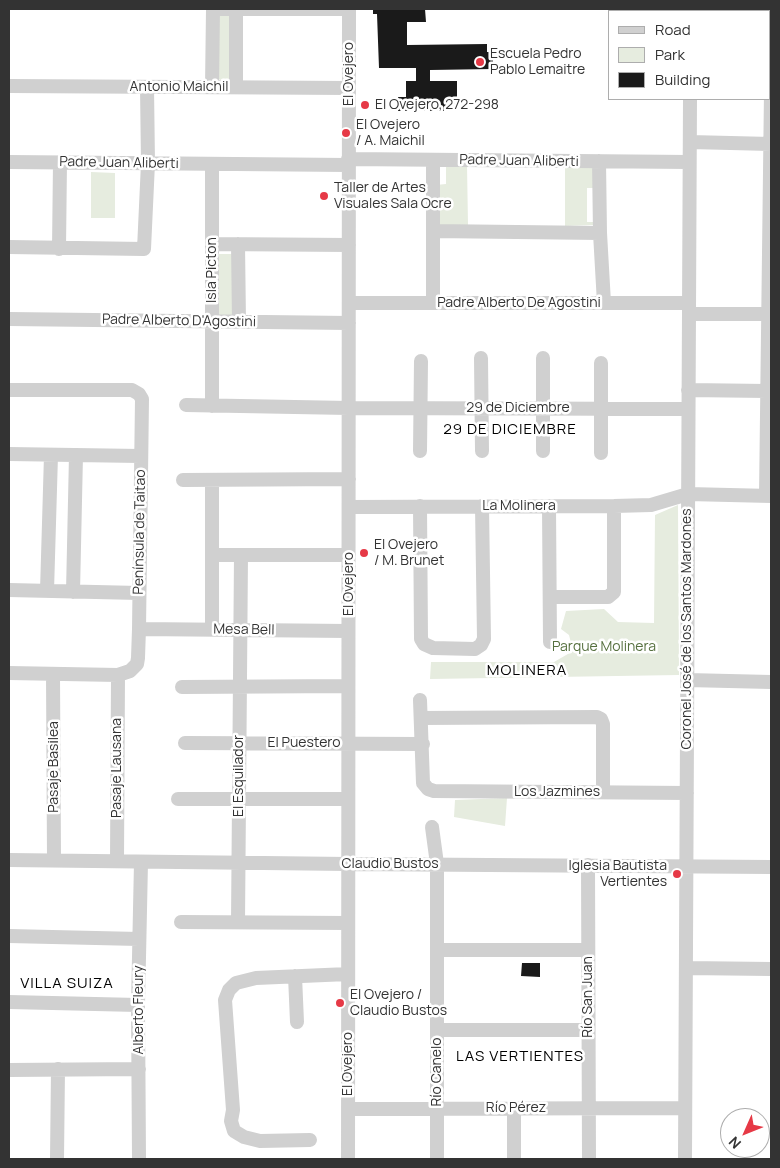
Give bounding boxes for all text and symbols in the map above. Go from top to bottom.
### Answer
legend [608,10,770,100]
text: Road [655,19,691,40]
street label: El Ovejero [341,42,357,106]
text: Park [655,44,685,65]
place label: Escuela Pedro Pablo Lemaitre [490,46,585,78]
marker: Escuela Pedro Pablo Lemaitre [474,56,486,68]
text: Building [655,69,710,90]
street label: Antonio Maichil [130,79,228,95]
place label: El Ovejero, 272-298 [375,97,499,113]
marker: El Ovejero, 272-298 [359,99,371,111]
place label: El Ovejero / A. Maichil [356,117,425,150]
marker: El Ovejero / A. Maichil [340,127,352,139]
street label: Padre Juan Aliberti [459,152,579,170]
street label: Padre Juan Aliberti [59,154,179,172]
place label: Taller de Artes Visuales Sala Ocre [334,180,452,212]
marker: Taller de Artes Visuales Sala Ocre [318,190,330,202]
street label: Isla Picton [204,237,220,303]
street label: Padre Alberto De Agostini [437,295,601,311]
street label: Padre Alberto D'Agostini [102,311,256,331]
street label: 29 de Diciembre [466,400,570,416]
district label: 29 DE DICIEMBRE [441,421,579,439]
street label: Península de Taitao [131,469,149,595]
street label: La Molinera [482,498,556,514]
street label: Coronel José de los Santos Mardones [679,508,695,750]
place label: El Ovejero / M. Brunet [374,537,444,570]
marker: El Ovejero / M. Brunet [358,547,370,559]
street label: El Ovejero [341,552,357,616]
street label: Mesa Bell [213,621,275,639]
park label: Parque Molinera [552,639,656,655]
district label: MOLINERA [486,662,568,680]
street label: Pasaje Lausana [109,718,125,818]
street label: Pasaje Basilea [46,721,62,813]
street label: El Esquilador [231,735,247,817]
street label: El Puestero [267,735,341,751]
street label: Los Jazmines [514,784,600,800]
street label: Claudio Bustos [341,856,439,872]
place label: Iglesia Bautista Vertientes [569,858,667,890]
marker: Iglesia Bautista Vertientes [671,868,683,880]
street label: Río San Juan [580,956,596,1038]
street label: Alberto Fleury [131,965,147,1055]
district label: VILLA SUIZA [19,975,115,993]
place label: El Ovejero / Claudio Bustos [350,987,447,1020]
marker: El Ovejero / Claudio Bustos [334,997,346,1009]
street label: El Ovejero [340,1032,356,1096]
street label: Río Canelo [429,1038,445,1106]
district label: LAS VERTIENTES [454,1048,586,1066]
street label: Río Pérez [486,1100,546,1116]
north arrow [720,1108,770,1158]
text: N [724,1133,745,1153]

